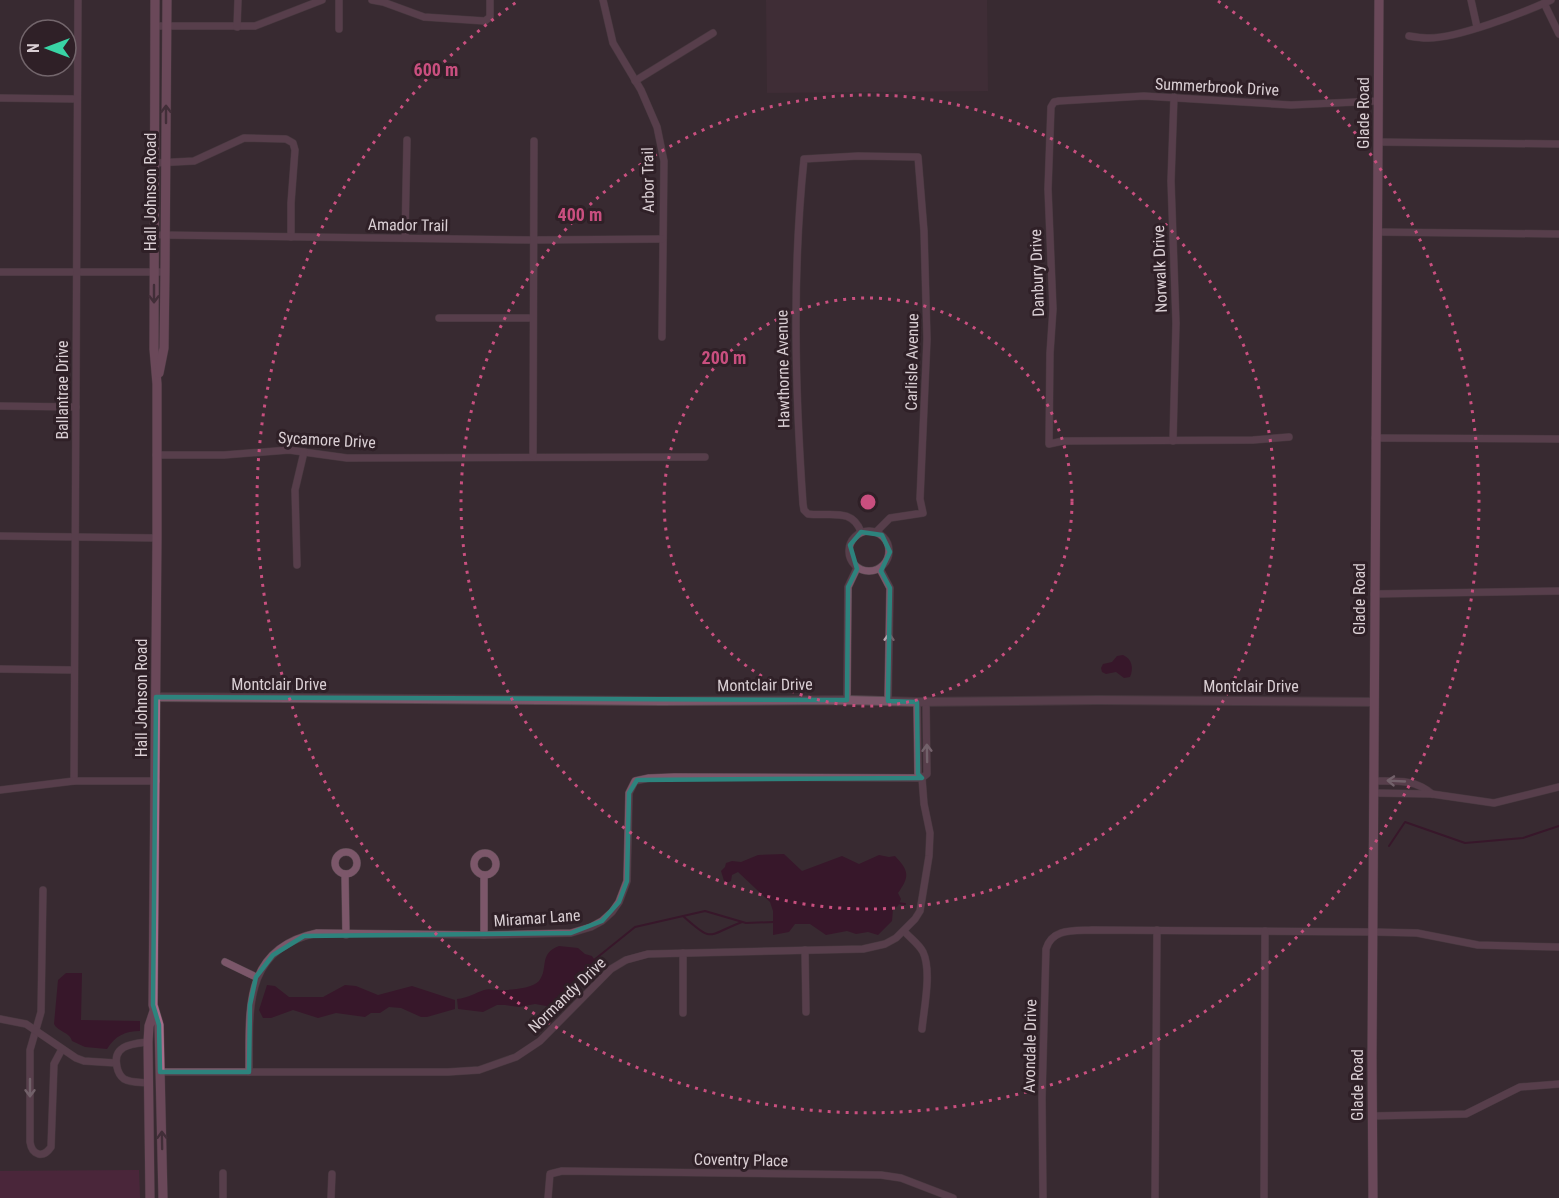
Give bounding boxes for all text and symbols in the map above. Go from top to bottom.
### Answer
north arrow [18,18,78,78]
text: N [24,43,43,53]
text: 600 m [414,59,458,80]
street label: Summerbrook Drive [1155,74,1279,100]
street label: Glade Road [1354,77,1373,149]
one-way arrow [160,104,172,124]
street label: Hall Johnson Road [141,133,160,251]
street label: Arbor Trail [638,147,658,213]
text: 400 m [558,204,602,225]
street label: Amador Trail [368,215,448,235]
street label: Norwalk Drive [1149,225,1171,313]
street label: Danbury Drive [1026,229,1048,317]
one-way arrow [148,283,160,303]
street label: Hawthorne Avenue [772,310,794,428]
street label: Carlisle Avenue [902,313,922,411]
street label: Ballantrae Drive [53,340,72,440]
text: 200 m [702,347,746,368]
street label: Sycamore Drive [278,428,376,452]
centre of rings [858,492,878,512]
street label: Glade Road [1350,563,1369,635]
one-way arrow [883,633,895,653]
street label: Hall Johnson Road [132,639,151,757]
street label: Montclair Drive [231,675,327,694]
street label: Montclair Drive [717,675,813,695]
street label: Montclair Drive [1203,677,1299,696]
one-way arrow [921,744,933,764]
one-way arrow [1387,776,1406,787]
street label: Miramar Lane [493,905,581,931]
street label: Normandy Drive [524,953,610,1037]
street label: Avondale Drive [1020,999,1040,1093]
street label: Glade Road [1348,1049,1367,1121]
one-way arrow [24,1078,36,1098]
one-way arrow [156,1130,168,1150]
street label: Coventry Place [694,1150,788,1170]

